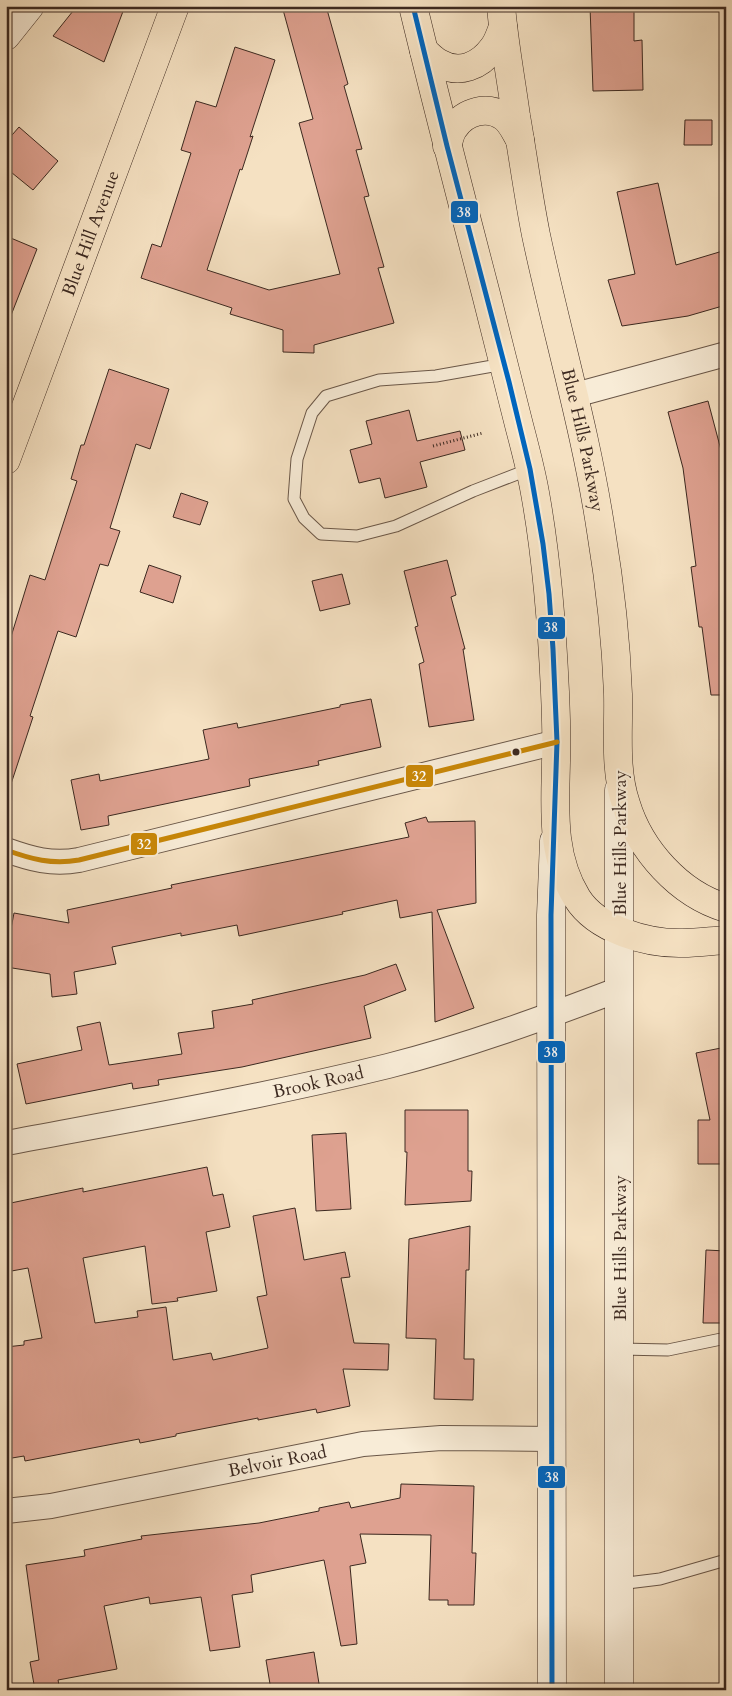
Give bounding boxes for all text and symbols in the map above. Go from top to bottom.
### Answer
street label: Blue Hill Avenue [56,167,125,300]
line badge: 38 [450,200,479,224]
text: 38 [457,203,471,222]
street label: Blue Hills Parkway [555,366,610,514]
line badge: 38 [537,616,566,640]
text: 38 [544,618,558,637]
unlabelled marker [511,747,521,757]
line badge: 32 [405,764,434,788]
text: 32 [412,767,426,786]
street label: Blue Hills Parkway [608,769,633,916]
line badge: 32 [130,832,158,856]
text: 32 [137,835,151,854]
line badge: 38 [537,1040,566,1064]
text: 38 [544,1043,558,1062]
street label: Brook Road [270,1060,366,1104]
street label: Blue Hills Parkway [608,1174,633,1321]
street label: Belvoir Road [226,1439,329,1483]
line badge: 38 [537,1465,566,1489]
text: 38 [545,1468,559,1487]

